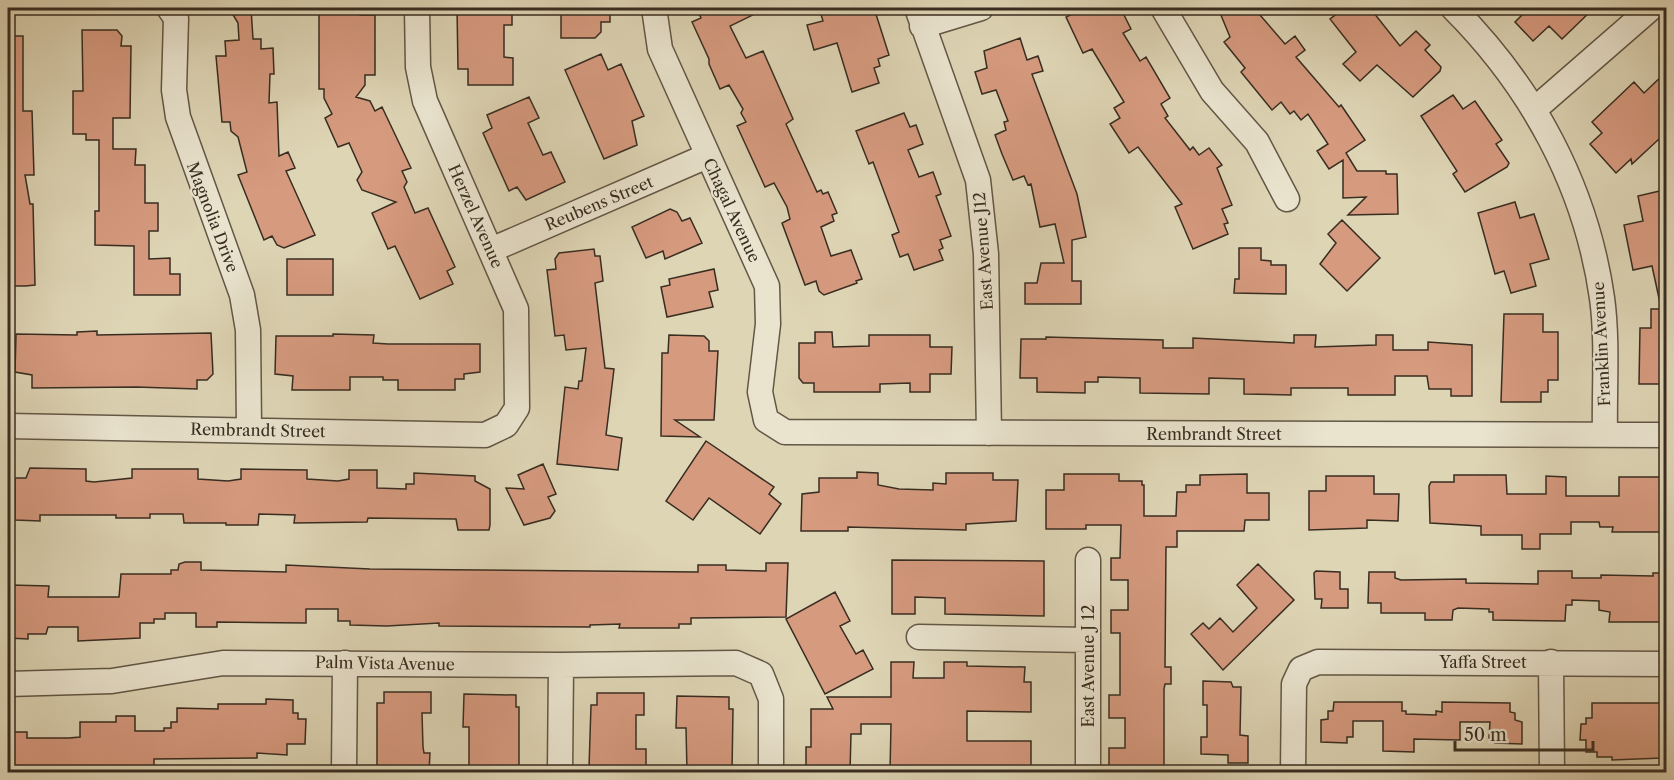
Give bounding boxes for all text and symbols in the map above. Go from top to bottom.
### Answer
street label: Chagal Avenue [699,155,765,265]
street label: Magnolia Drive [183,159,243,275]
street label: Herzel Avenue [444,161,508,271]
street label: Reubens Street [542,171,656,235]
street label: East Avenue J12 [969,191,997,311]
street label: Franklin Avenue [1588,281,1614,407]
street label: Rembrandt Street [190,419,326,441]
street label: Rembrandt Street [1146,424,1282,444]
street label: East Avenue J 12 [1078,605,1098,727]
street label: Palm Vista Avenue [315,652,455,674]
street label: Yaffa Street [1438,652,1527,672]
scale bar [1455,714,1593,752]
text: 50 m [1464,724,1507,746]

